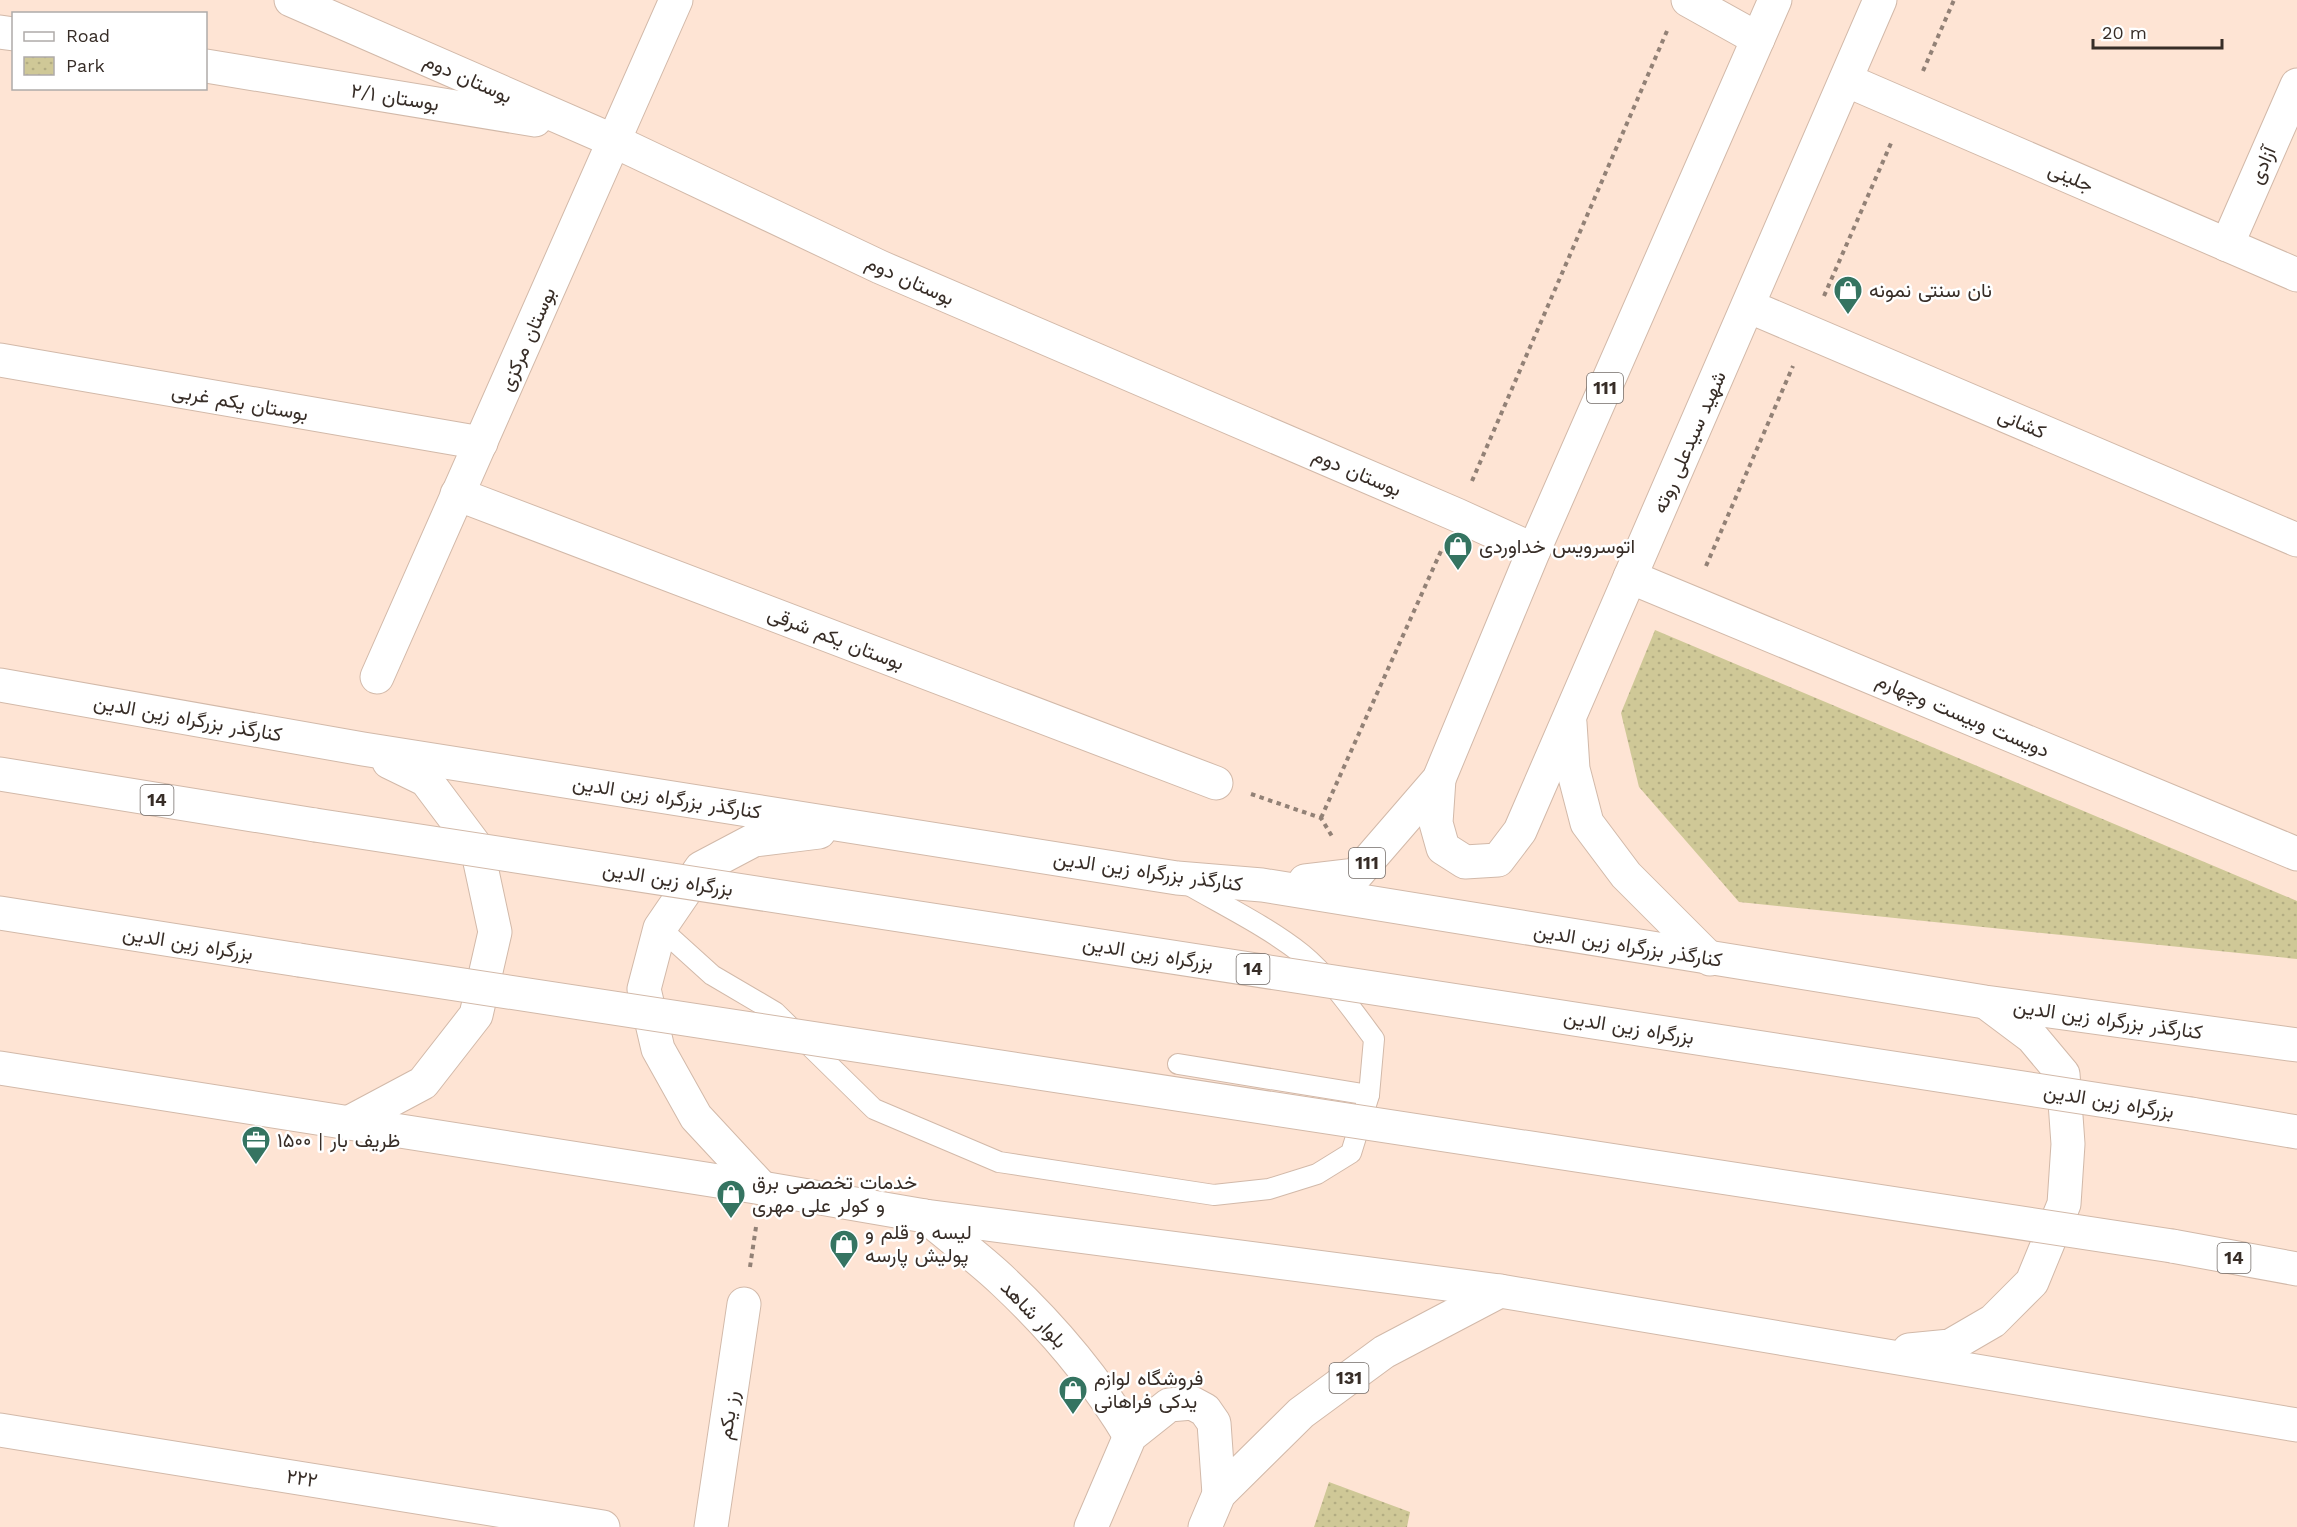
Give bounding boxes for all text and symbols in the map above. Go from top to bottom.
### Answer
legend [12,12,207,90]
scale bar [2093,12,2222,50]
text: 20 m [2102,22,2147,43]
text: Road [66,25,110,46]
street label: بوستان دوم [420,48,516,109]
text: Park [66,55,105,76]
street label: بوستان ۲/۱ [349,78,441,117]
street label: آزادی [2243,141,2282,188]
street label: جلینی [2045,157,2097,197]
street label: بوستان دوم [862,250,958,311]
shop icon: نان سنتی نمونه [1832,274,1864,316]
place label: نان سنتی نمونه [1869,278,1992,303]
street label: بوستان مرکزی [493,283,561,395]
street label: شهید سیدعلی روته [1647,367,1732,517]
road number: 111 [1587,373,1623,403]
street label: بوستان یکم غربی [170,378,310,427]
street label: کشانی [1994,402,2050,444]
street label: بوستان دوم [1309,443,1405,502]
shop icon: اتوسرویس خداوردی [1442,530,1474,572]
place label: اتوسرویس خداوردی [1479,534,1635,559]
street label: بوستان یکم شرقی [764,601,908,676]
street label: دویست وبیست وچهارم [1872,668,2053,764]
street label: کنارگذر بزرگراه زین الدین [92,690,284,747]
street label: کنارگذر بزرگراه زین الدین [571,770,763,825]
road number: 14 [140,785,174,815]
street label: کنارگذر بزرگراه زین الدین [1052,846,1244,897]
road number: 111 [1349,848,1385,878]
street label: بزرگراه زین الدین [601,857,735,902]
street label: کنارگذر بزرگراه زین الدین [1532,918,1724,973]
street label: بزرگراه زین الدین [121,921,255,966]
street label: بزرگراه زین الدین [1081,931,1215,976]
road number: 14 [1236,954,1270,984]
street label: کنارگذر بزرگراه زین الدین [2012,994,2204,1045]
street label: بزرگراه زین الدین [1562,1005,1696,1050]
street label: بزرگراه زین الدین [2042,1079,2176,1124]
office icon: ظریف بار | ۱۵۰۰ [240,1124,272,1166]
place label: ظریف بار | ۱۵۰۰ [277,1128,400,1153]
place label: خدمات تخصصی برق و کولر علی مهری [752,1170,917,1218]
shop icon: خدمات تخصصی برق و کولر علی مهری [715,1178,747,1220]
place label: لیسه و قلم و پولیش پارسه [865,1220,972,1269]
shop icon: لیسه و قلم و پولیش پارسه [828,1228,860,1270]
road number: 14 [2218,1243,2250,1273]
street label: بلوار شاهد [995,1275,1072,1354]
road number: 131 [1330,1363,1368,1393]
place label: فروشگاه لوازم یدکی فراهانی [1094,1366,1203,1414]
shop icon: فروشگاه لوازم یدکی فراهانی [1057,1374,1089,1416]
street label: رز یکم [712,1389,745,1441]
street label: ۲۲۲ [285,1464,319,1492]

